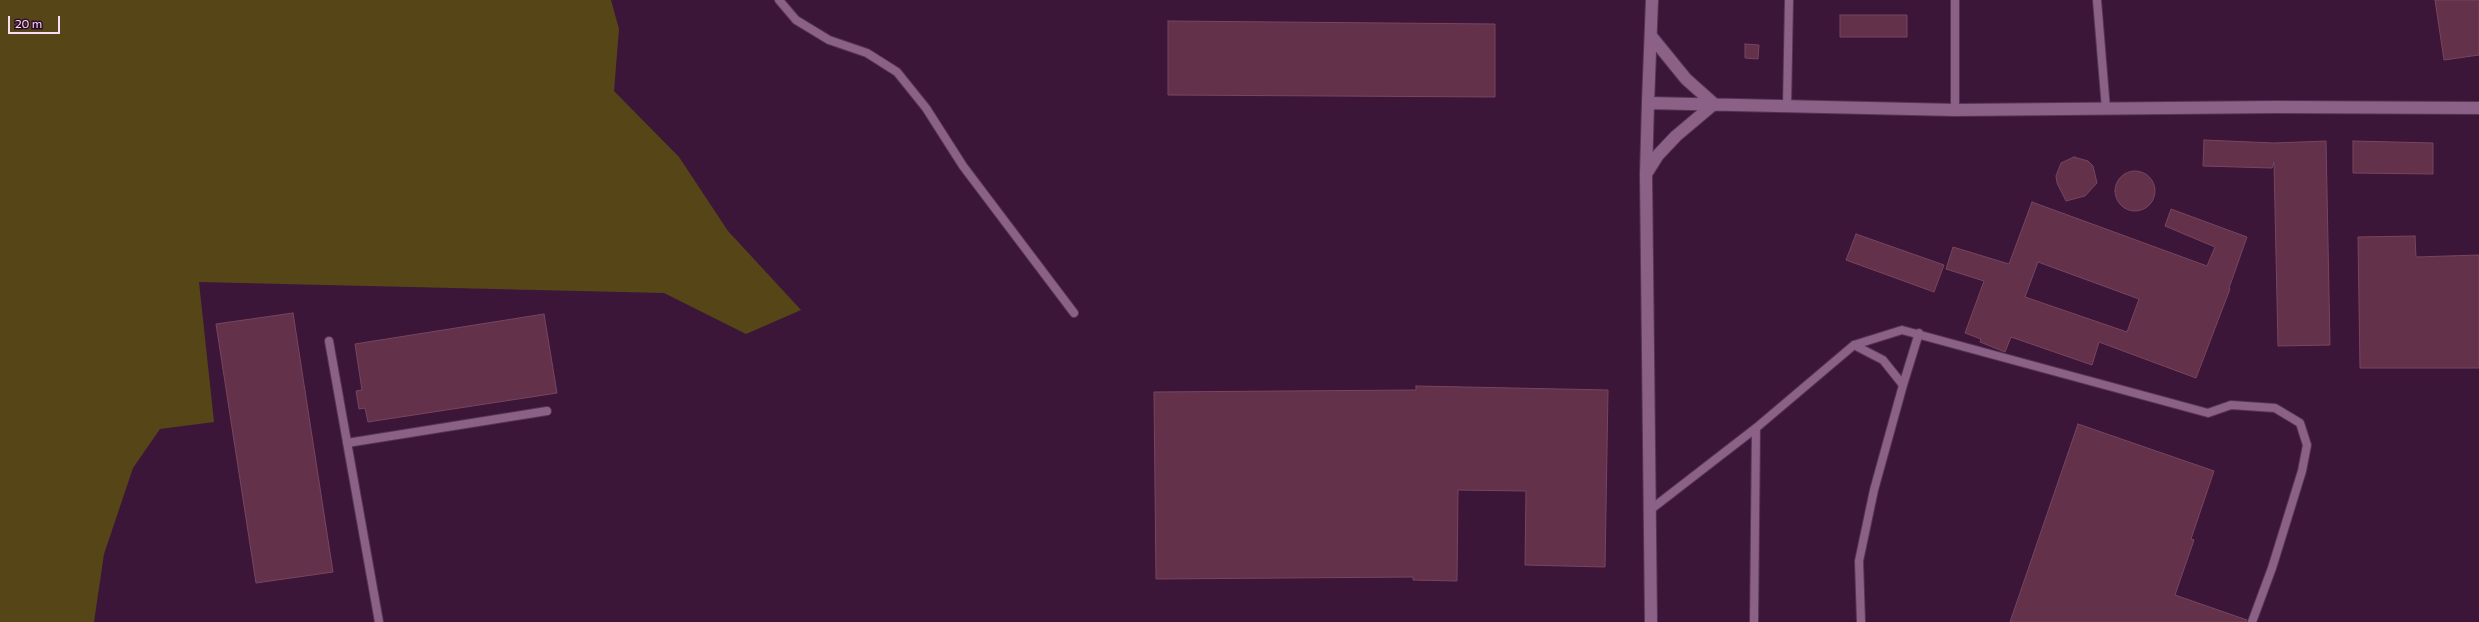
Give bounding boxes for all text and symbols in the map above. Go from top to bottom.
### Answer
scale bar [10,8,62,34]
text: 20 m [15,16,42,30]

